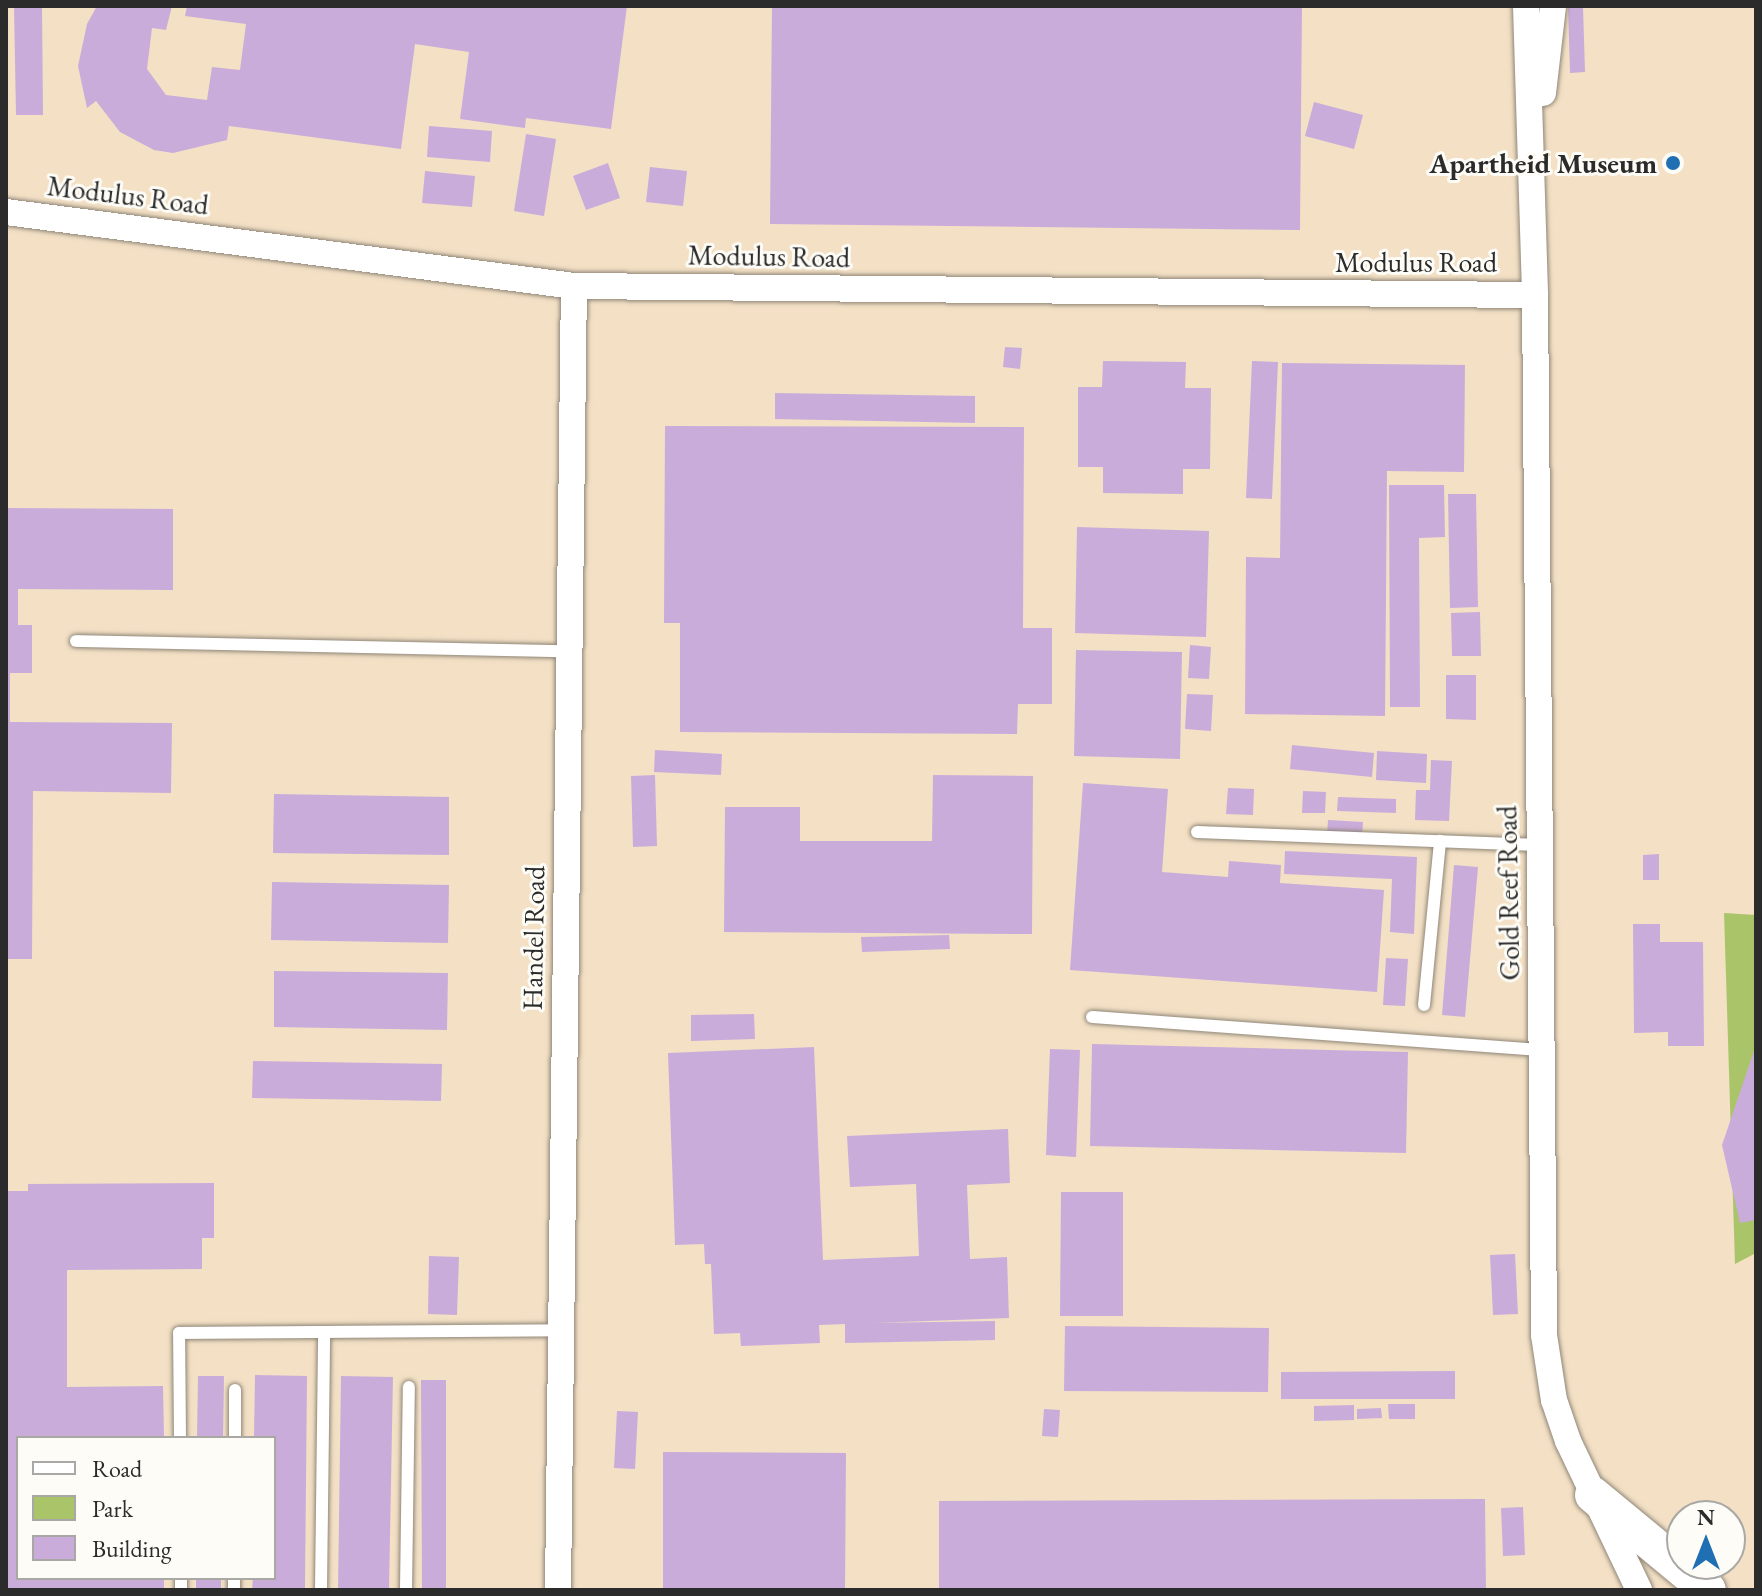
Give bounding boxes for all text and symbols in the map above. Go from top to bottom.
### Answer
place label: Apartheid Museum [1429,146,1657,180]
marker: Apartheid Museum [1664,154,1682,172]
street label: Modulus Road [45,168,211,222]
street label: Modulus Road [688,238,850,274]
street label: Modulus Road [1335,245,1497,279]
street label: Gold Reef Road [1490,805,1526,981]
street label: Handel Road [515,865,551,1011]
legend [16,1436,276,1580]
text: Road [92,1453,142,1484]
text: Park [92,1493,133,1524]
north arrow [1666,1500,1746,1580]
text: N [1697,1503,1715,1532]
text: Building [92,1533,172,1564]

